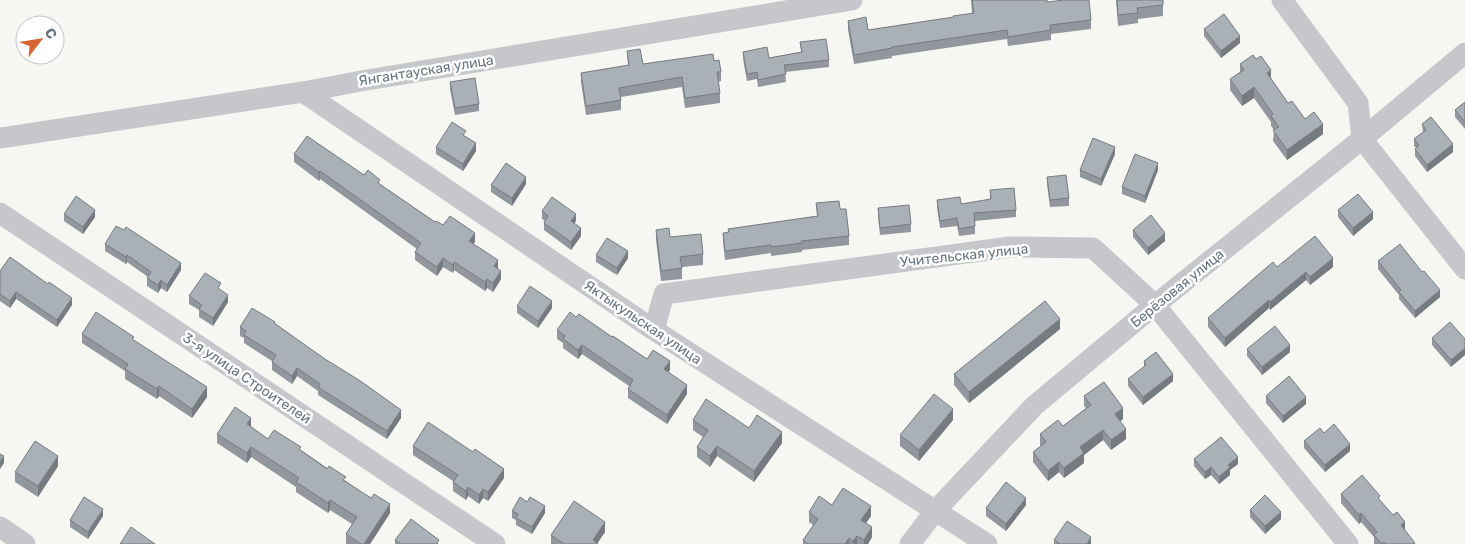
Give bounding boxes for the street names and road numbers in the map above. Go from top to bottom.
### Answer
street label: Янгантауская улица [357,51,495,90]
street label: Учительская улица [899,240,1029,271]
street label: Берёзовая улица [1127,246,1227,331]
street label: Яктыкульская улица [581,277,705,368]
street label: 3-я улица Строителей [179,329,314,428]

